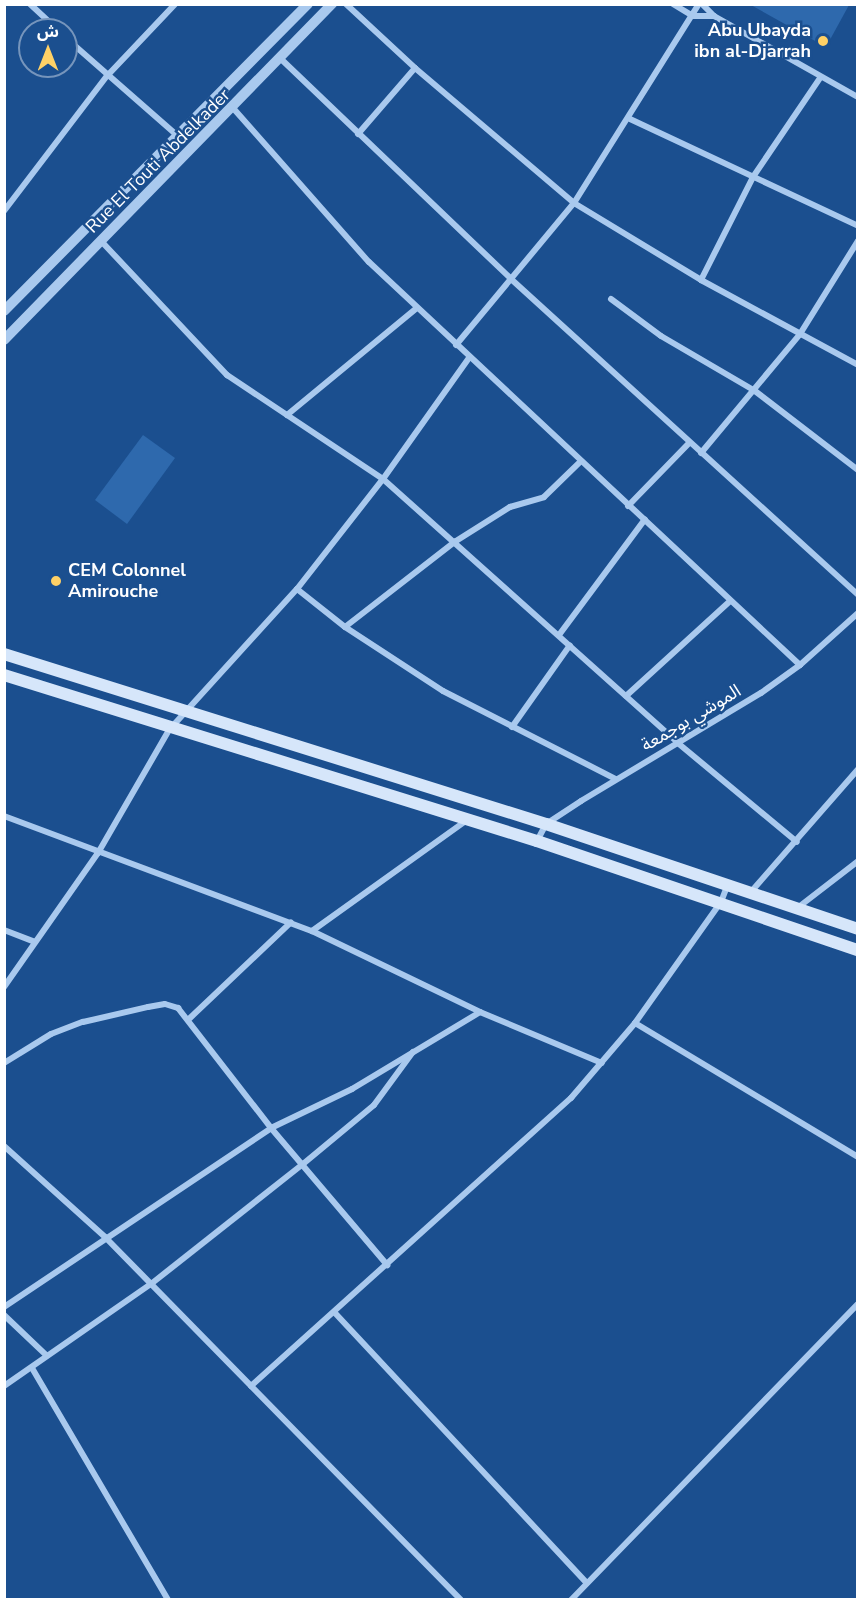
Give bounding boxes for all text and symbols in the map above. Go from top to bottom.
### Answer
north arrow [18,18,78,78]
place label: Abu Ubayda ibn al-Djarrah [694,20,811,63]
text: ش [37,21,59,43]
marker: Abu Ubayda ibn al-Djarrah [816,34,830,48]
street label: Rue El Touti Abdelkader [81,84,235,238]
place label: CEM Colonnel Amirouche [68,560,186,602]
marker: CEM Colonnel Amirouche [49,574,63,588]
street label: الموشي بوجمعة [637,680,745,756]

